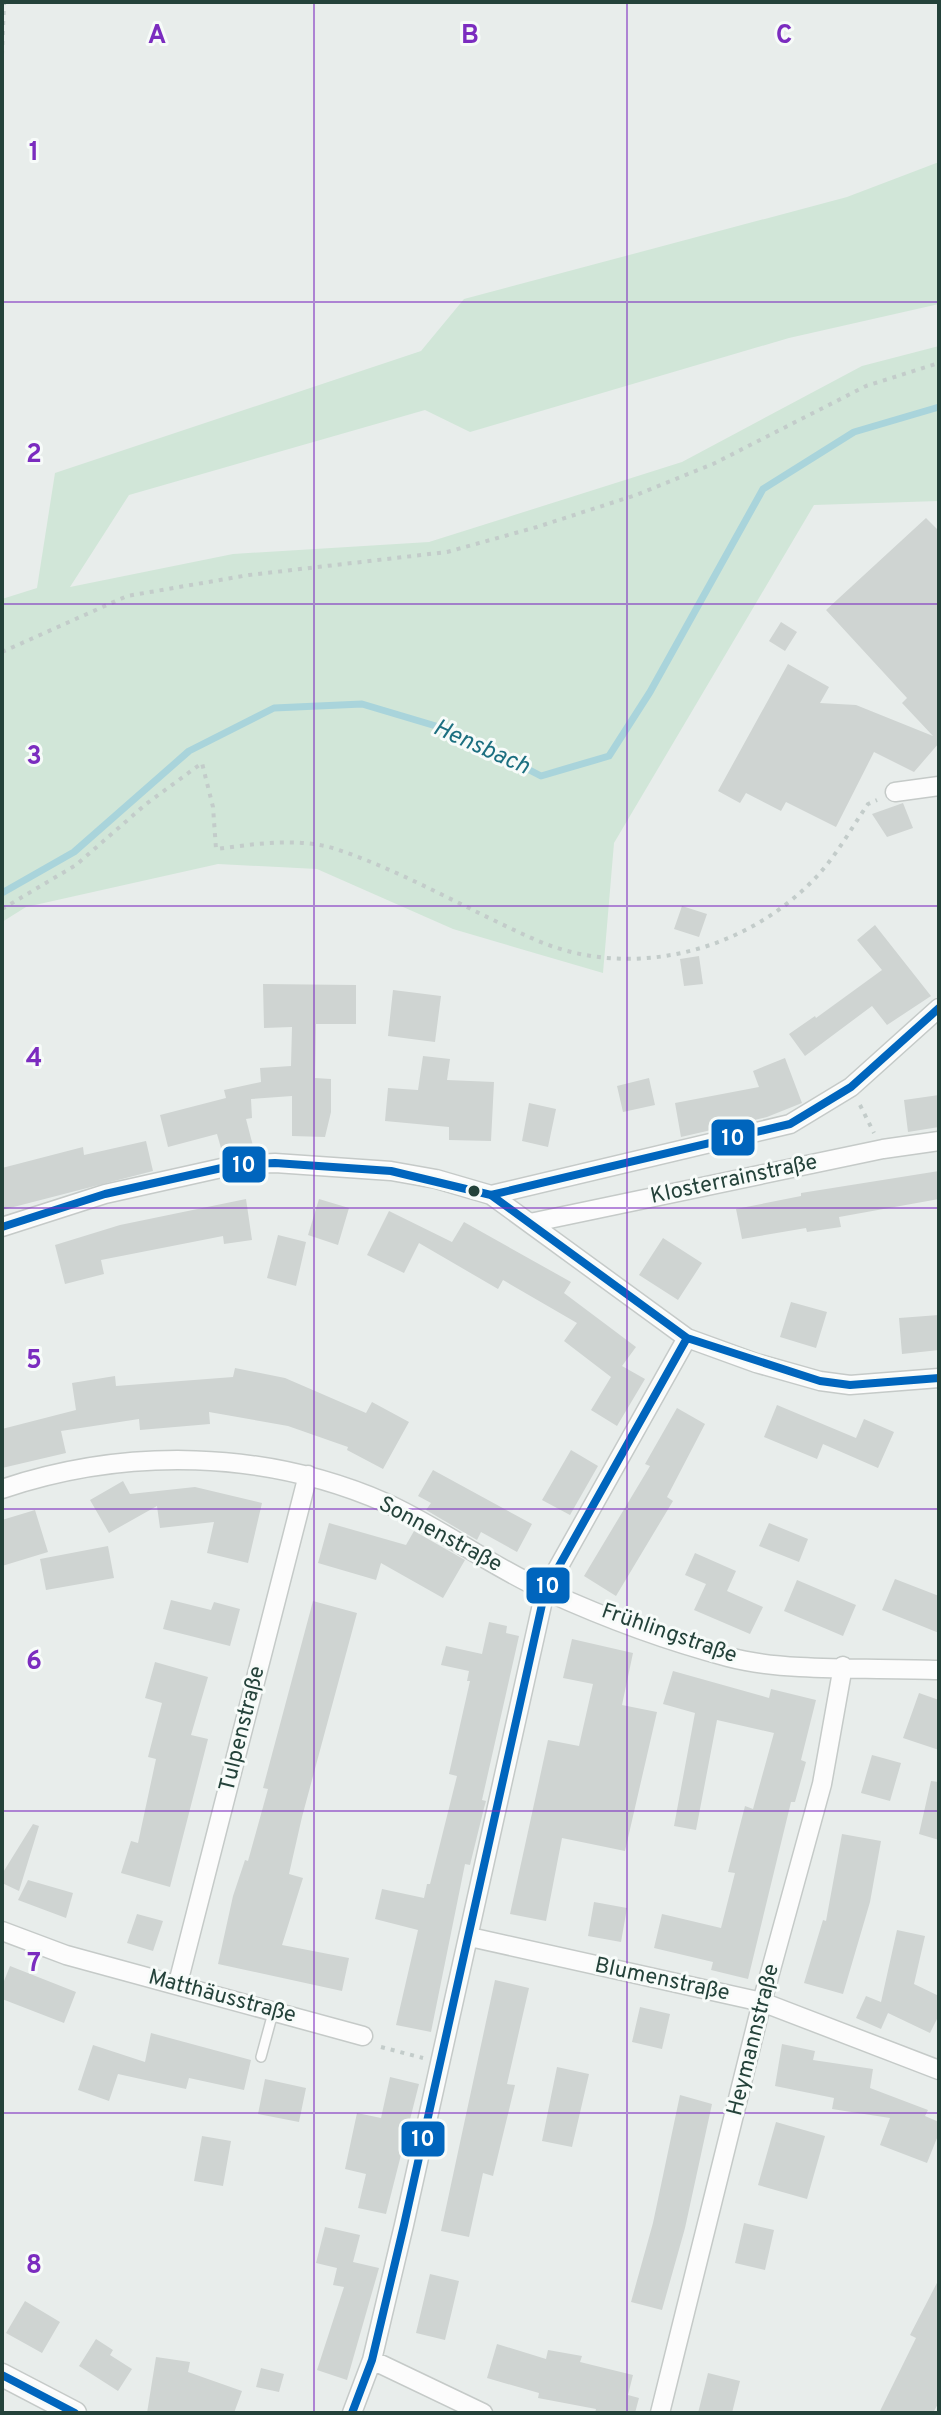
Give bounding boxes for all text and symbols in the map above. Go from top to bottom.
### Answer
text: A [148,20,166,53]
text: B [461,20,479,53]
text: C [776,20,792,53]
text: 1 [29,137,39,170]
text: 2 [26,439,42,472]
water label: Hensbach [428,713,534,783]
text: 3 [26,741,42,774]
text: 4 [26,1043,42,1076]
line badge: 10 [710,1118,756,1157]
text: 10 [721,1126,745,1153]
line badge: 10 [221,1145,267,1184]
street label: Klosterrainstraße [648,1149,820,1211]
text: 10 [232,1153,256,1180]
unlabelled marker [466,1183,482,1199]
text: 5 [26,1345,42,1378]
street label: Sonnenstraße [374,1491,506,1579]
line badge: 10 [525,1566,571,1605]
text: 10 [536,1574,560,1601]
street label: Frühlingstraße [598,1598,740,1670]
text: 6 [26,1646,42,1679]
street label: Tulpenstraße [214,1663,272,1795]
text: 7 [27,1948,41,1981]
street label: Blumenstraße [592,1953,732,2007]
street label: Heymannstraße [722,1961,786,2119]
street label: Matthäusstraße [145,1964,299,2030]
line badge: 10 [400,2120,446,2158]
text: 10 [411,2127,435,2154]
text: 8 [26,2250,42,2283]

